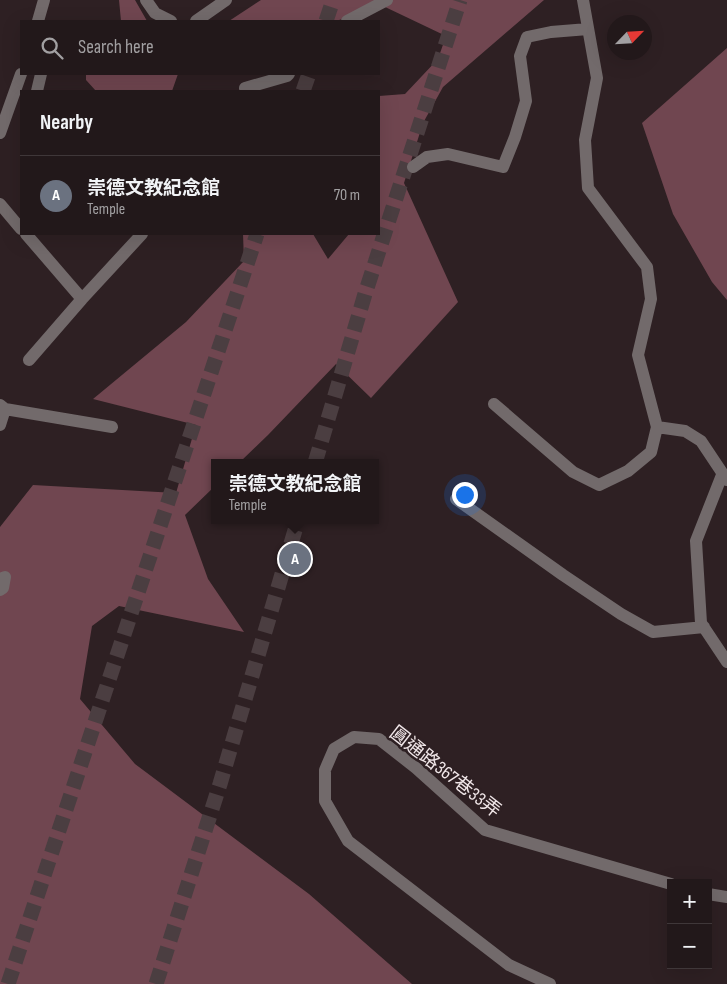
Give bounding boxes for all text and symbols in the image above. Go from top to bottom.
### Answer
north arrow [607,15,652,60]
search box [20,20,380,75]
icon: search [38,34,66,62]
text: Search here [78,36,154,59]
text: Nearby [40,110,93,135]
text: 崇德文教紀念館 [87,177,220,200]
text: A [52,186,60,205]
text: 70 m [334,186,360,205]
text: Temple [87,200,125,219]
popup [211,459,379,524]
text: 崇德文教紀念館 [228,473,362,496]
your location [452,482,478,508]
text: Temple [228,496,267,515]
pin: A [279,540,311,578]
street label: 圓通路367巷33弄 [385,722,505,823]
map controls [667,879,712,969]
button: + [667,879,712,924]
button: − [667,924,712,969]

